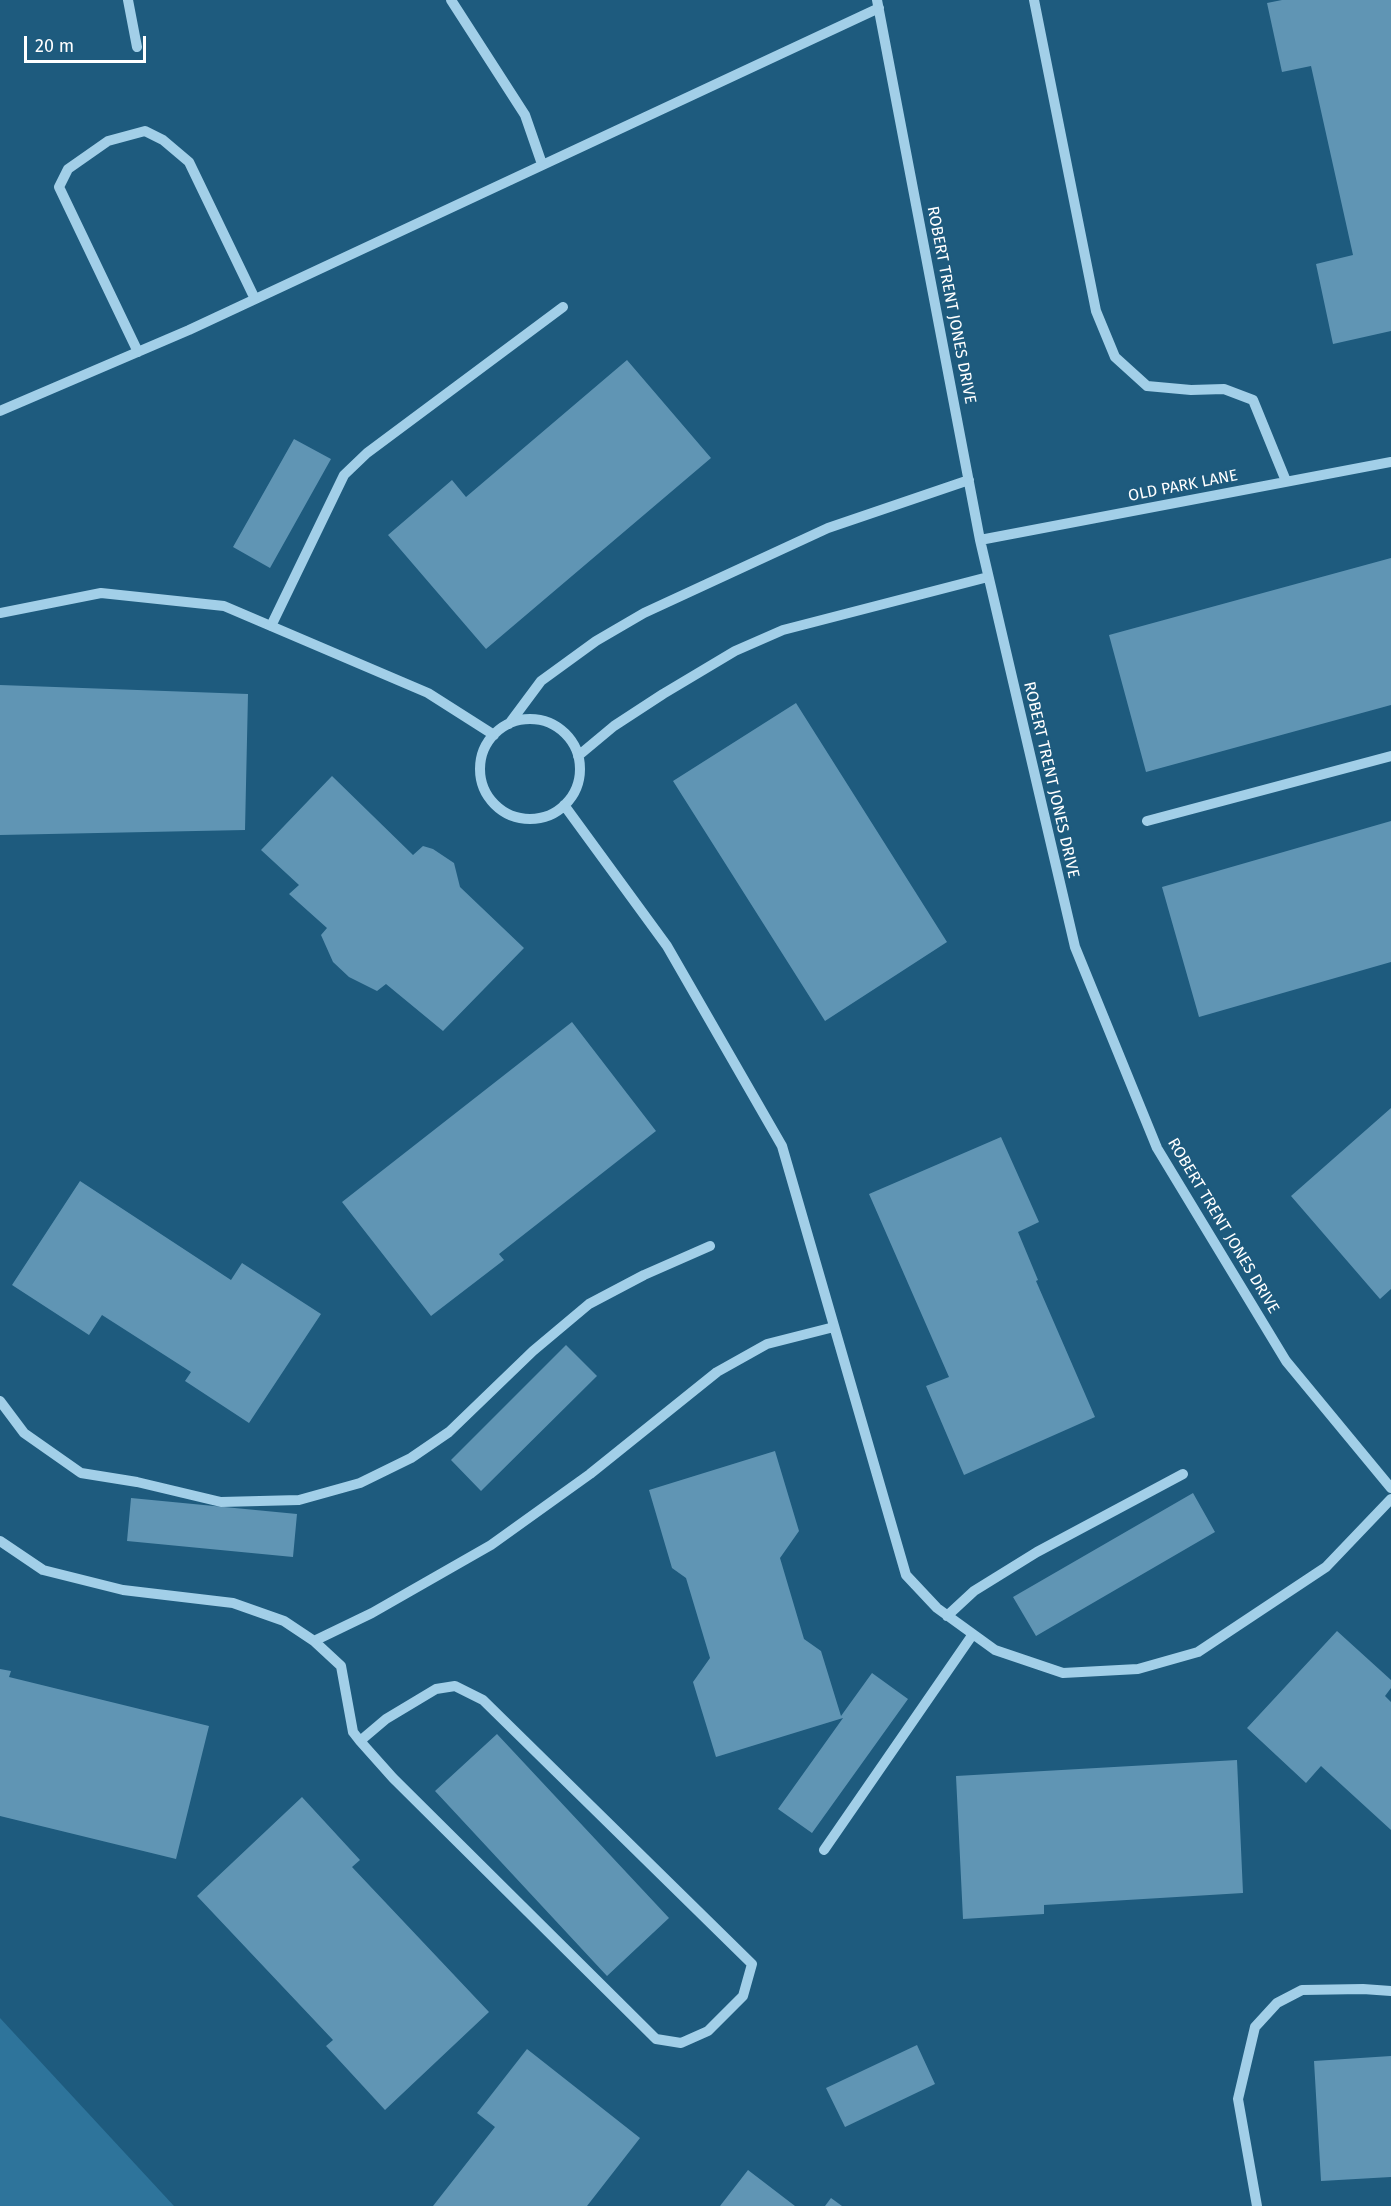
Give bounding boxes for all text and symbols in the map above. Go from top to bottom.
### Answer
scale bar [27,24,148,62]
text: 20 m [35,35,74,57]
street label: ROBERT TRENT JONES DRIVE [922,204,980,406]
street label: OLD PARK LANE [1127,466,1239,506]
street label: ROBERT TRENT JONES DRIVE [1019,680,1083,880]
street label: ROBERT TRENT JONES DRIVE [1163,1135,1283,1317]

